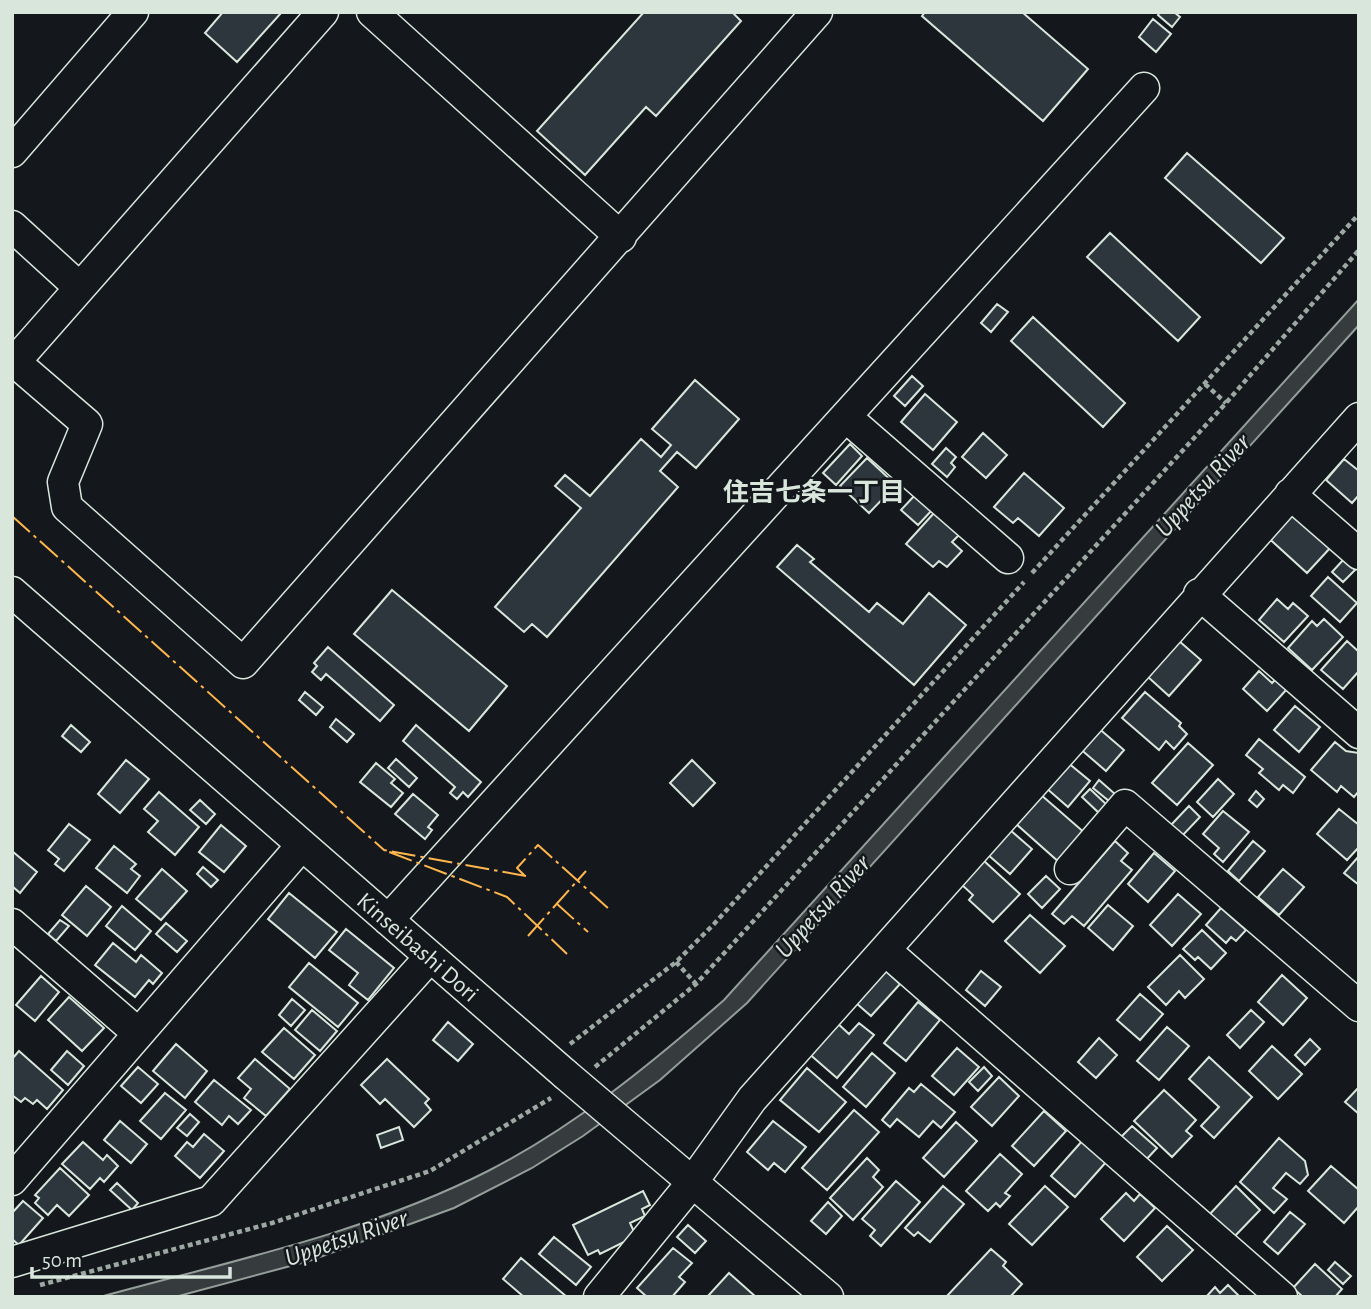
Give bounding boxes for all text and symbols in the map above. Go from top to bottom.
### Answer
water label: Uppetsu River [1150,428,1256,542]
district label: 住吉七条一丁目 [723,478,905,506]
water label: Uppetsu River [770,849,876,963]
street label: Kinseibashi Dori [352,889,483,1007]
water label: Uppetsu River [281,1204,413,1271]
scale bar [32,1236,229,1280]
text: 50 m [42,1250,82,1271]

